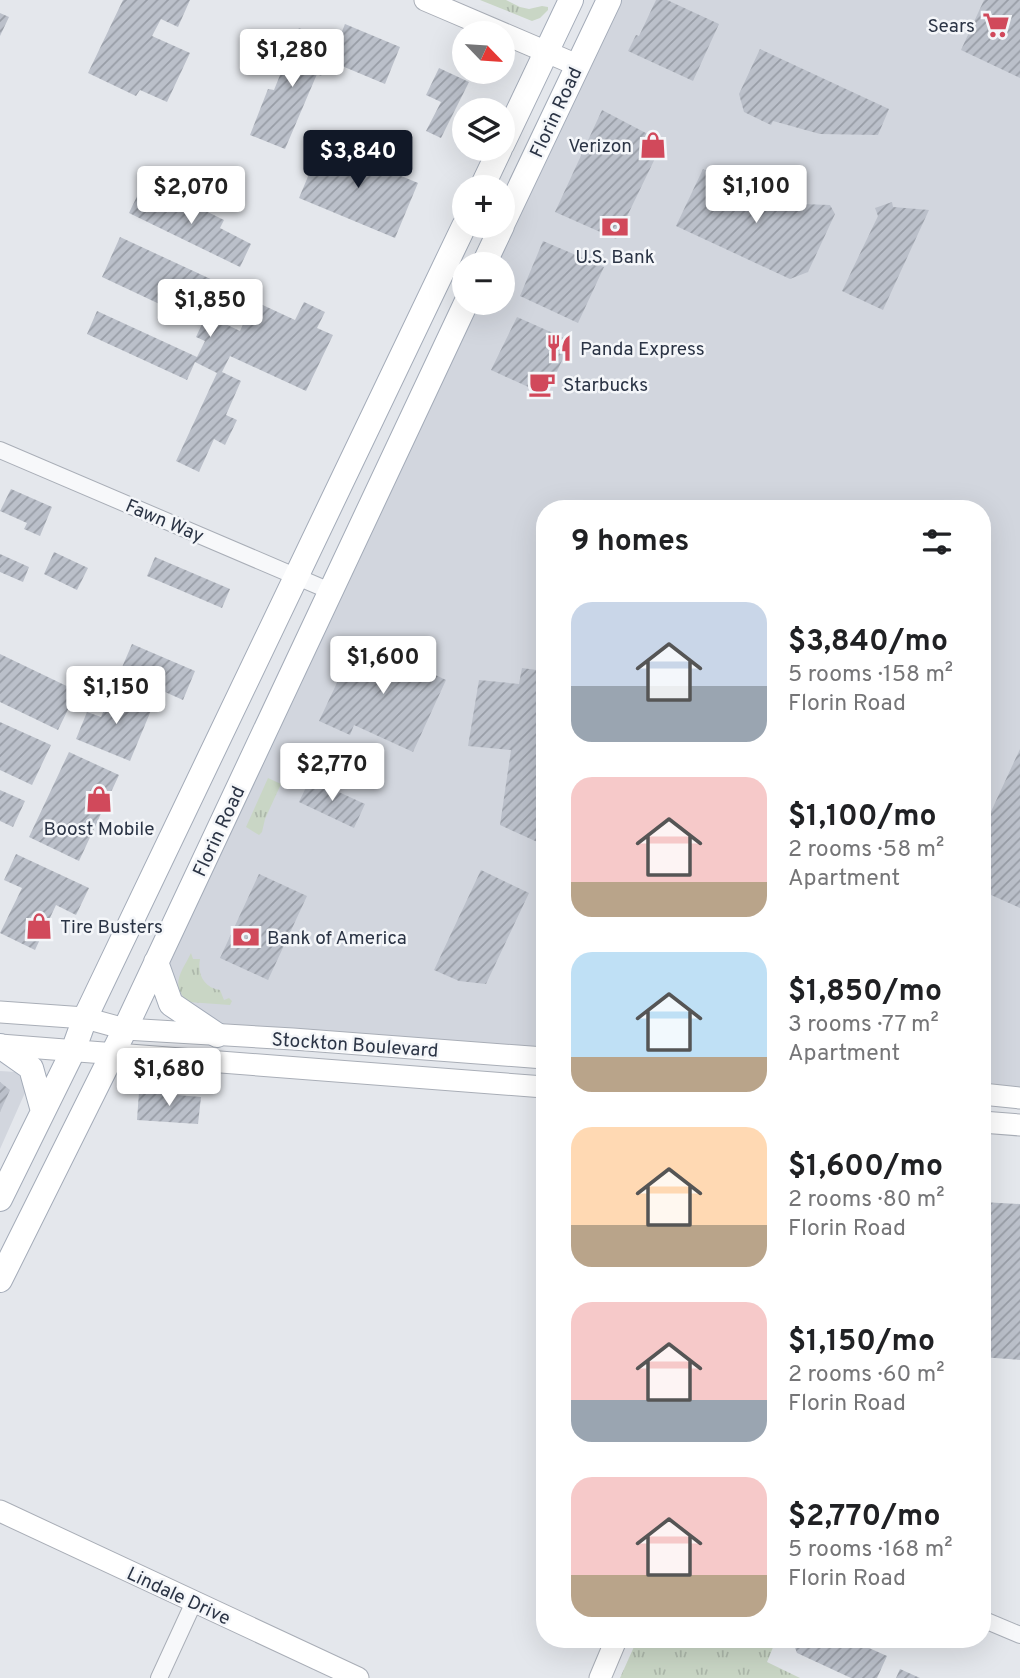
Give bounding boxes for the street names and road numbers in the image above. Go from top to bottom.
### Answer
street label: Florin Road [525,64,588,162]
street label: Fawn Way [121,495,207,549]
street label: Florin Road [188,783,251,881]
street label: Stockton Boulevard [271,1028,439,1064]
street label: Lindale Drive [122,1562,234,1631]

